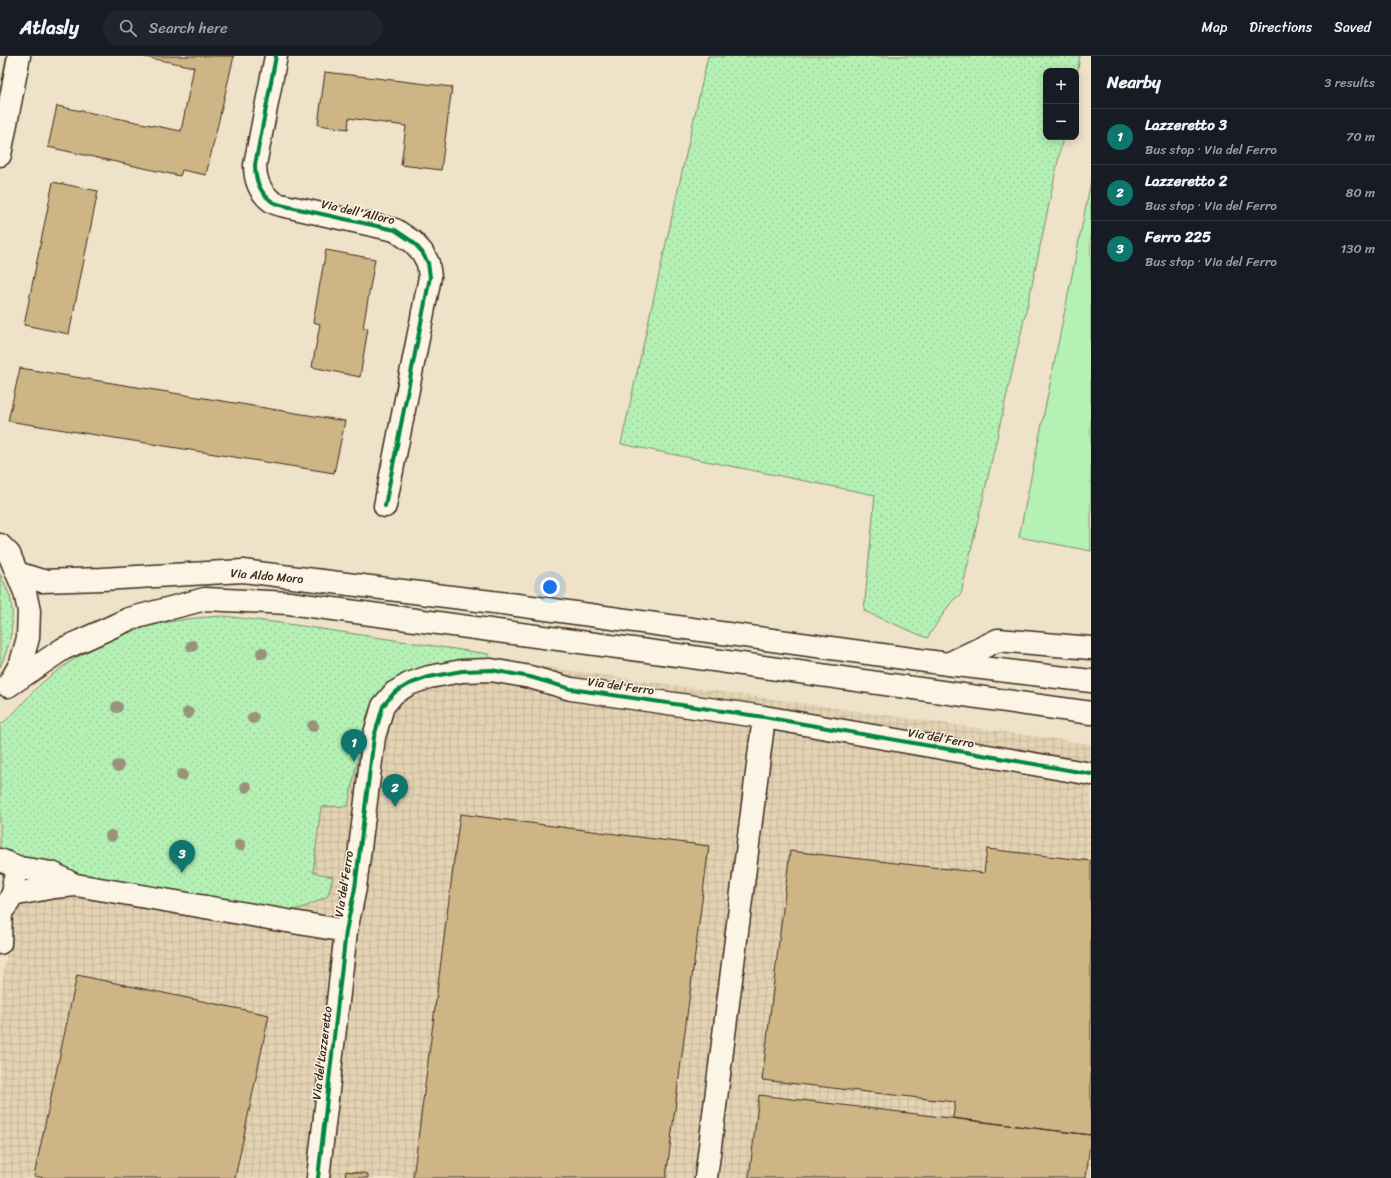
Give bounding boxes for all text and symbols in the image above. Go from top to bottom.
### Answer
search box [103,10,383,46]
text: Atlasly [20,11,79,44]
text: Search here [149,15,228,41]
text: Map [1201,15,1227,40]
text: Directions [1249,15,1312,40]
text: Saved [1334,15,1371,40]
icon: search [117,17,139,39]
text: Nearby [1107,67,1161,97]
map controls [1043,68,1079,140]
button: + [1043,68,1079,104]
text: 3 results [1324,71,1375,94]
button: − [1043,104,1079,140]
text: Lazzeretto 3 [1145,112,1227,138]
text: 1 [1117,125,1123,148]
text: 70 m [1346,125,1375,148]
text: Bus stop · Via del Ferro [1145,138,1277,161]
text: Lazzeretto 2 [1145,168,1227,194]
text: 2 [1116,181,1124,204]
text: 80 m [1346,181,1375,204]
street label: Via dell'Alloro [319,193,397,231]
text: Bus stop · Via del Ferro [1145,194,1277,217]
text: Ferro 225 [1145,224,1211,250]
text: 3 [1116,237,1124,260]
text: 130 m [1341,237,1375,260]
text: Bus stop · Via del Ferro [1145,250,1277,273]
street label: Via Aldo Moro [230,562,304,590]
your location [540,577,560,597]
street label: Via del Ferro [586,670,656,702]
street label: Via del Ferro [906,721,976,755]
pin: 1 [341,729,367,762]
pin: 2 [382,774,408,807]
pin: 3 [169,840,195,873]
street label: Via del Ferro [328,849,360,919]
street label: Via del Lazzeretto [305,1005,339,1101]

